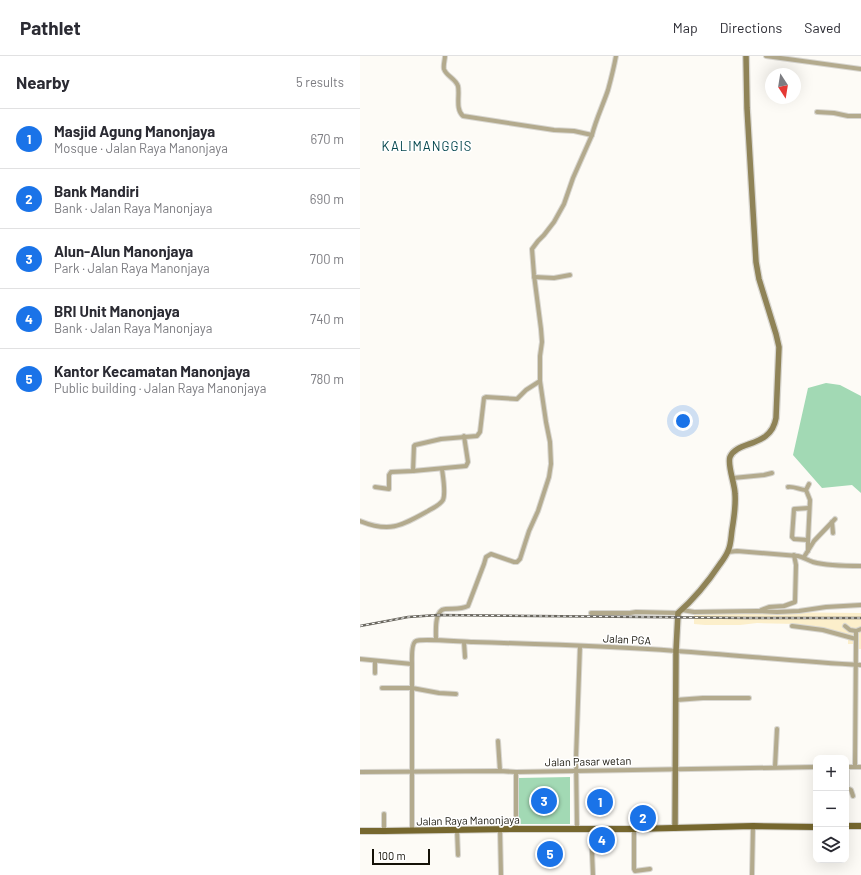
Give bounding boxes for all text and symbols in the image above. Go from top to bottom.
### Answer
text: Pathlet [20,16,81,39]
text: Map [673,19,698,36]
text: Directions [720,19,782,36]
text: Saved [804,19,841,36]
north arrow [765,68,801,104]
text: Nearby [16,72,70,92]
text: 5 results [296,74,344,90]
text: Masjid Agung Manonjaya [54,122,215,140]
text: 1 [27,131,31,147]
text: 670 m [310,131,344,147]
district label: KALIMANGGIS [382,138,472,154]
text: Mosque · Jalan Raya Manonjaya [54,140,228,156]
text: Bank Mandiri [54,182,139,200]
text: 2 [25,191,33,207]
text: 690 m [310,191,344,207]
text: Bank · Jalan Raya Manonjaya [54,200,212,216]
text: Alun-Alun Manonjaya [54,242,193,260]
text: 3 [25,251,33,267]
text: 700 m [310,251,344,267]
text: Park · Jalan Raya Manonjaya [54,260,210,276]
text: BRI Unit Manonjaya [54,302,180,320]
text: 4 [25,311,33,327]
text: 740 m [310,311,344,327]
text: Bank · Jalan Raya Manonjaya [54,320,212,336]
text: Kantor Kecamatan Manonjaya [54,362,250,380]
text: 5 [25,371,33,387]
text: 780 m [310,371,344,387]
text: Public building · Jalan Raya Manonjaya [54,380,266,396]
your location [673,411,693,431]
street label: Jalan PGA [603,631,652,647]
street label: Jalan Pasar wetan [545,754,631,768]
map controls [813,755,849,863]
button: + [813,755,849,791]
pin: 3 [531,786,557,816]
pin: 1 [587,787,613,817]
button: − [813,791,849,827]
pin: 2 [630,803,656,833]
street label: Jalan Raya Manonjaya [416,813,520,827]
pin: 4 [589,825,615,855]
button: layers [813,827,849,863]
pin: 5 [537,839,563,869]
scale bar [372,847,430,866]
text: 100 m [378,849,406,862]

